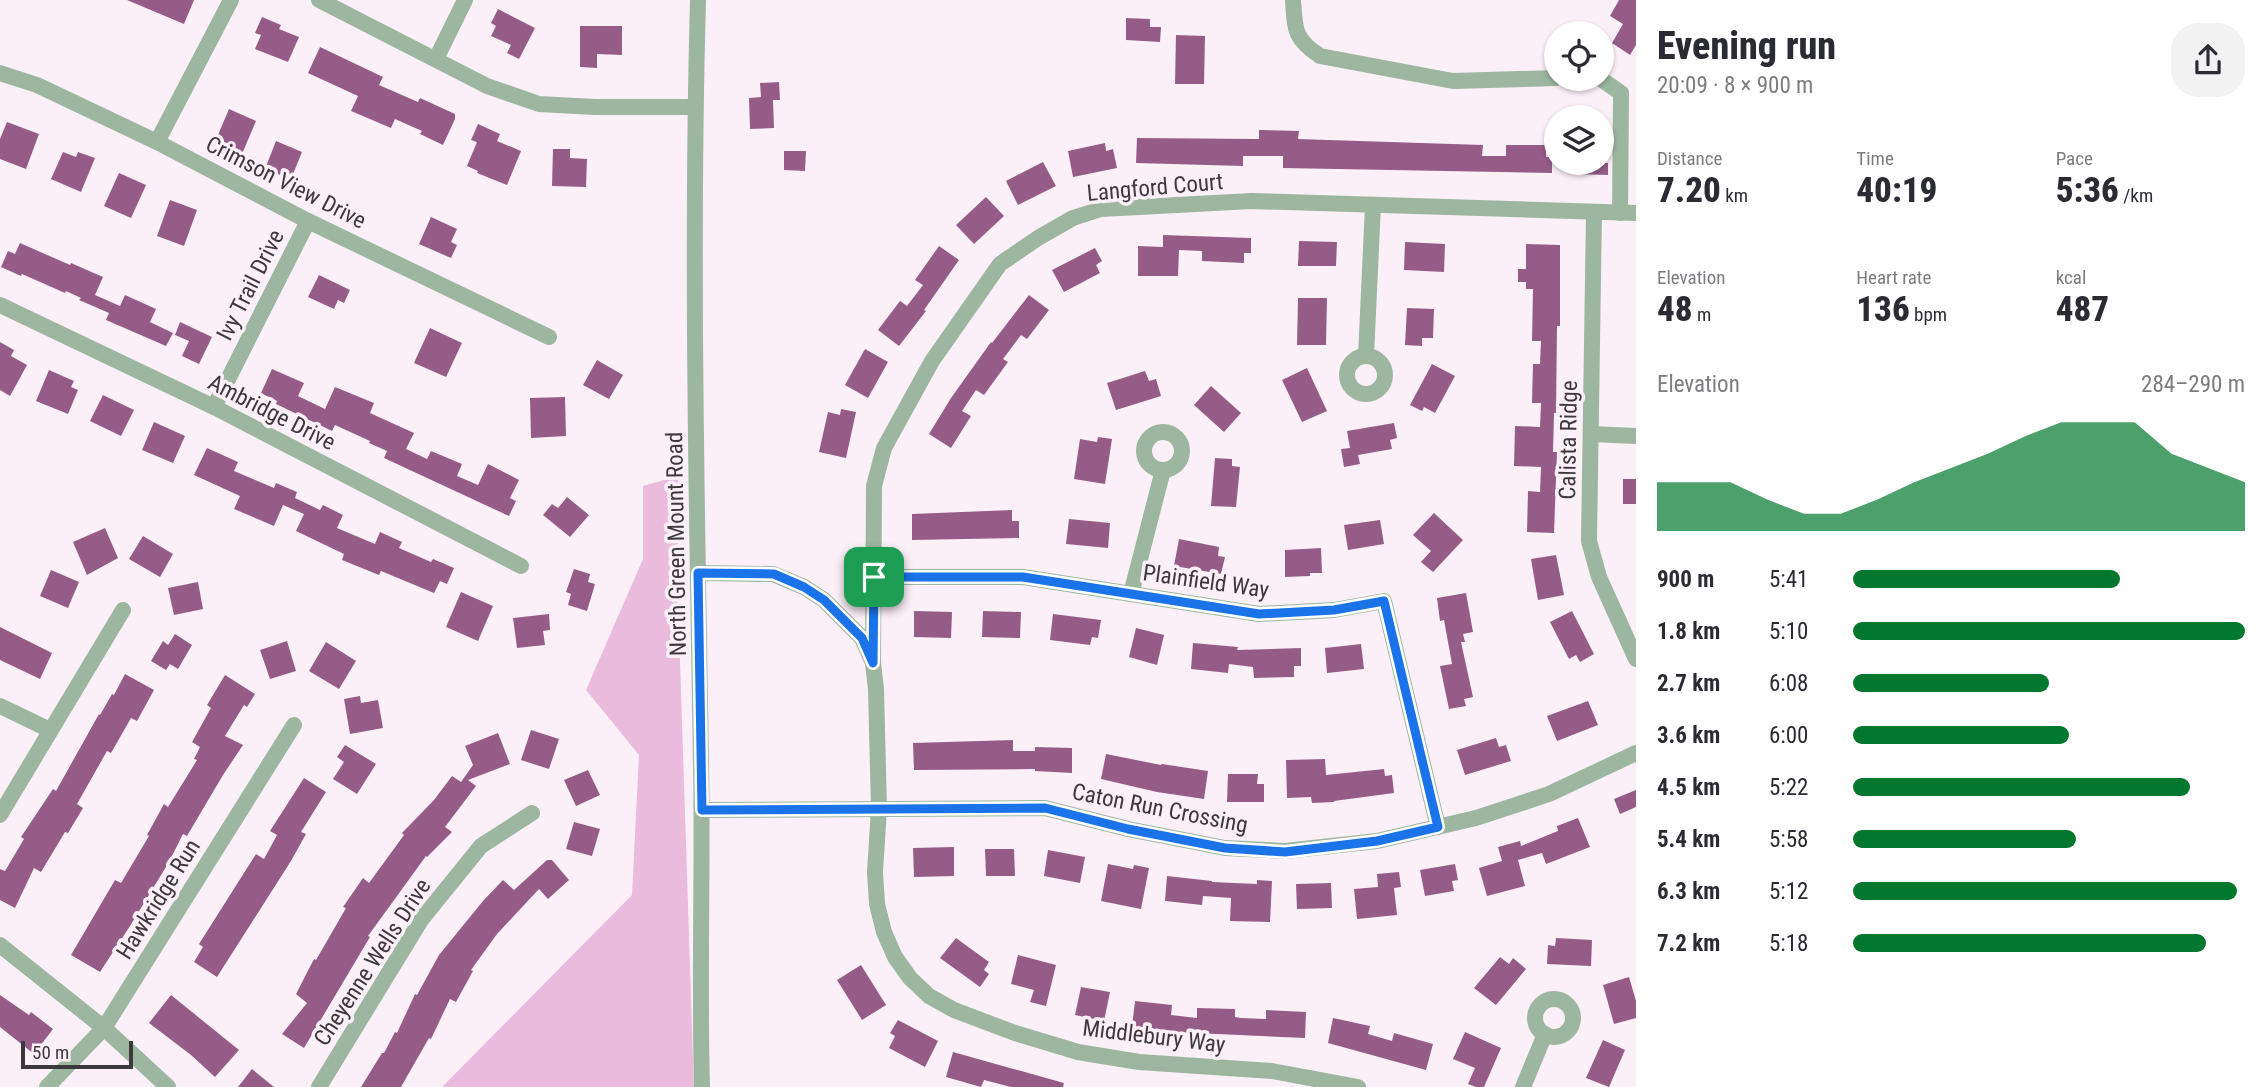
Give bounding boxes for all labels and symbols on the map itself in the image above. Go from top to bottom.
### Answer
street label: Crimson View Drive [201,130,370,234]
street label: Langford Court [1086,168,1224,207]
street label: Ivy Trail Drive [211,225,290,345]
street label: Ambridge Drive [204,369,340,456]
street label: Calista Ridge [1554,380,1583,500]
street label: North Green Mount Road [661,432,692,656]
pin [844,547,904,607]
street label: Plainfield Way [1141,559,1271,604]
street label: Caton Run Crossing [1070,778,1250,839]
street label: Hawkridge Run [111,834,206,964]
street label: Cheyenne Wells Drive [308,874,436,1051]
street label: Middlebury Way [1081,1014,1227,1059]
scale bar [21,1038,133,1070]

